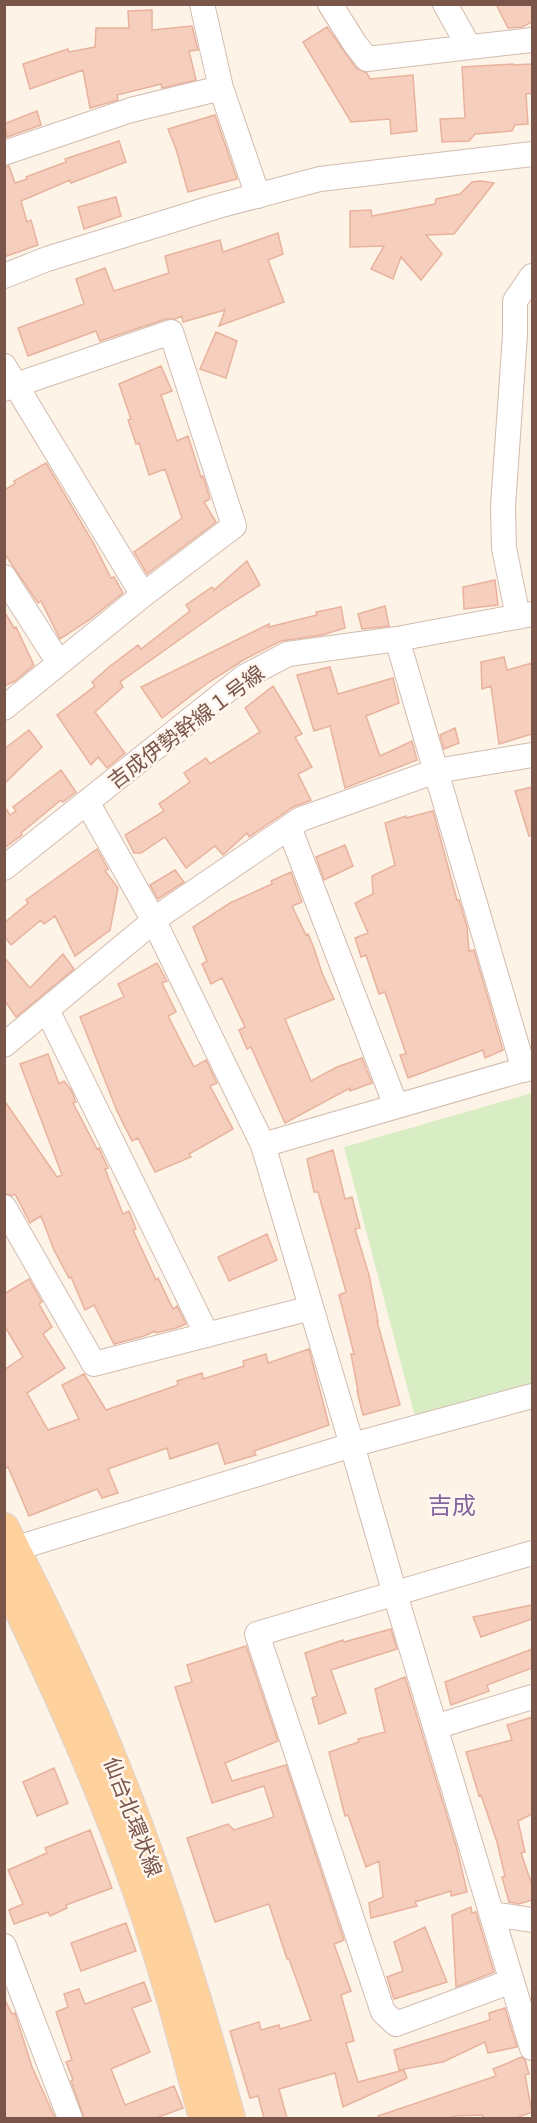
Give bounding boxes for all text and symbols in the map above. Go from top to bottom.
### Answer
street label: 吉成伊勢幹線１号線 [104,661,268,793]
district label: 吉成 [428,1492,476,1519]
street label: 仙台北環状線 [100,1754,166,1880]

